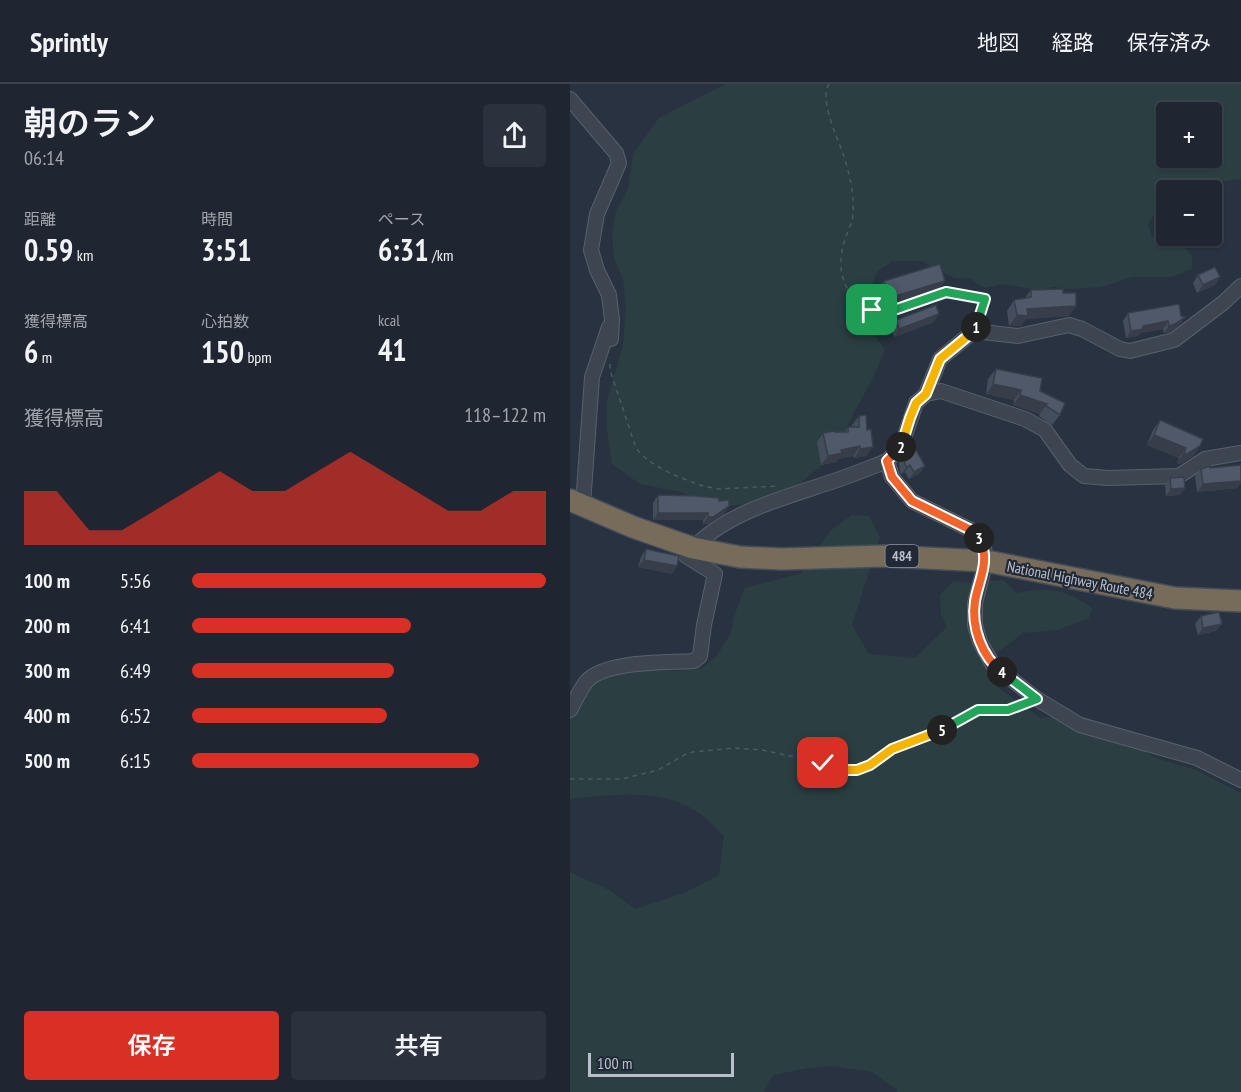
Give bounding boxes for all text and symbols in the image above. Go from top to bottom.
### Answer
text: Sprintly [30,23,108,60]
text: 地図 [977,29,1019,56]
text: 経路 [1052,29,1094,56]
text: 保存済み [1127,29,1211,56]
text: 朝のラン [24,101,156,144]
map controls [1156,102,1222,246]
button: + [1156,102,1222,168]
button: share [483,104,546,167]
text: 06:14 [24,145,64,171]
button: − [1156,180,1222,246]
text: 距離 [24,209,56,229]
text: 時間 [201,209,233,229]
text: ペース [378,209,425,229]
text: 0.59 [24,230,73,269]
text: 3:51 [201,230,252,269]
text: 6:31 [378,230,429,269]
text: km [73,245,93,265]
text: /km [429,245,453,265]
pin [846,284,897,335]
icon: arrive [855,293,888,326]
text: kcal [378,310,400,330]
text: 獲得標高 [24,311,88,331]
text: 心拍数 [201,311,249,331]
pin: 1 [961,312,991,342]
text: 1 [972,317,980,337]
text: 41 [378,330,407,369]
text: 6 [24,332,38,371]
text: 150 [201,332,244,371]
text: m [38,347,52,367]
text: bpm [244,347,272,367]
text: 118–122 m [464,402,546,428]
text: 獲得標高 [24,405,104,431]
pin: 2 [886,432,916,462]
text: 2 [897,437,905,457]
pin: 3 [964,523,994,553]
text: 3 [975,528,983,548]
road number: 484 [886,545,918,567]
street label: National Highway Route 484 [1006,557,1155,603]
text: 100 m [24,568,70,594]
text: 5:56 [120,568,151,594]
text: 200 m [24,613,70,639]
text: 6:41 [120,613,151,639]
pin: 4 [987,657,1017,687]
text: 300 m [24,658,70,684]
text: 6:49 [120,658,151,684]
text: 4 [998,662,1006,682]
text: 400 m [24,703,70,729]
text: 6:52 [120,703,151,729]
pin: 5 [927,715,957,745]
text: 5 [938,720,946,740]
pin [797,737,848,788]
icon: check [806,746,839,779]
text: 500 m [24,748,70,774]
text: 6:15 [120,748,151,774]
button: 保存 [24,1011,279,1080]
button: 共有 [291,1011,546,1080]
scale bar [588,1050,734,1078]
text: 100 m [597,1053,632,1073]

